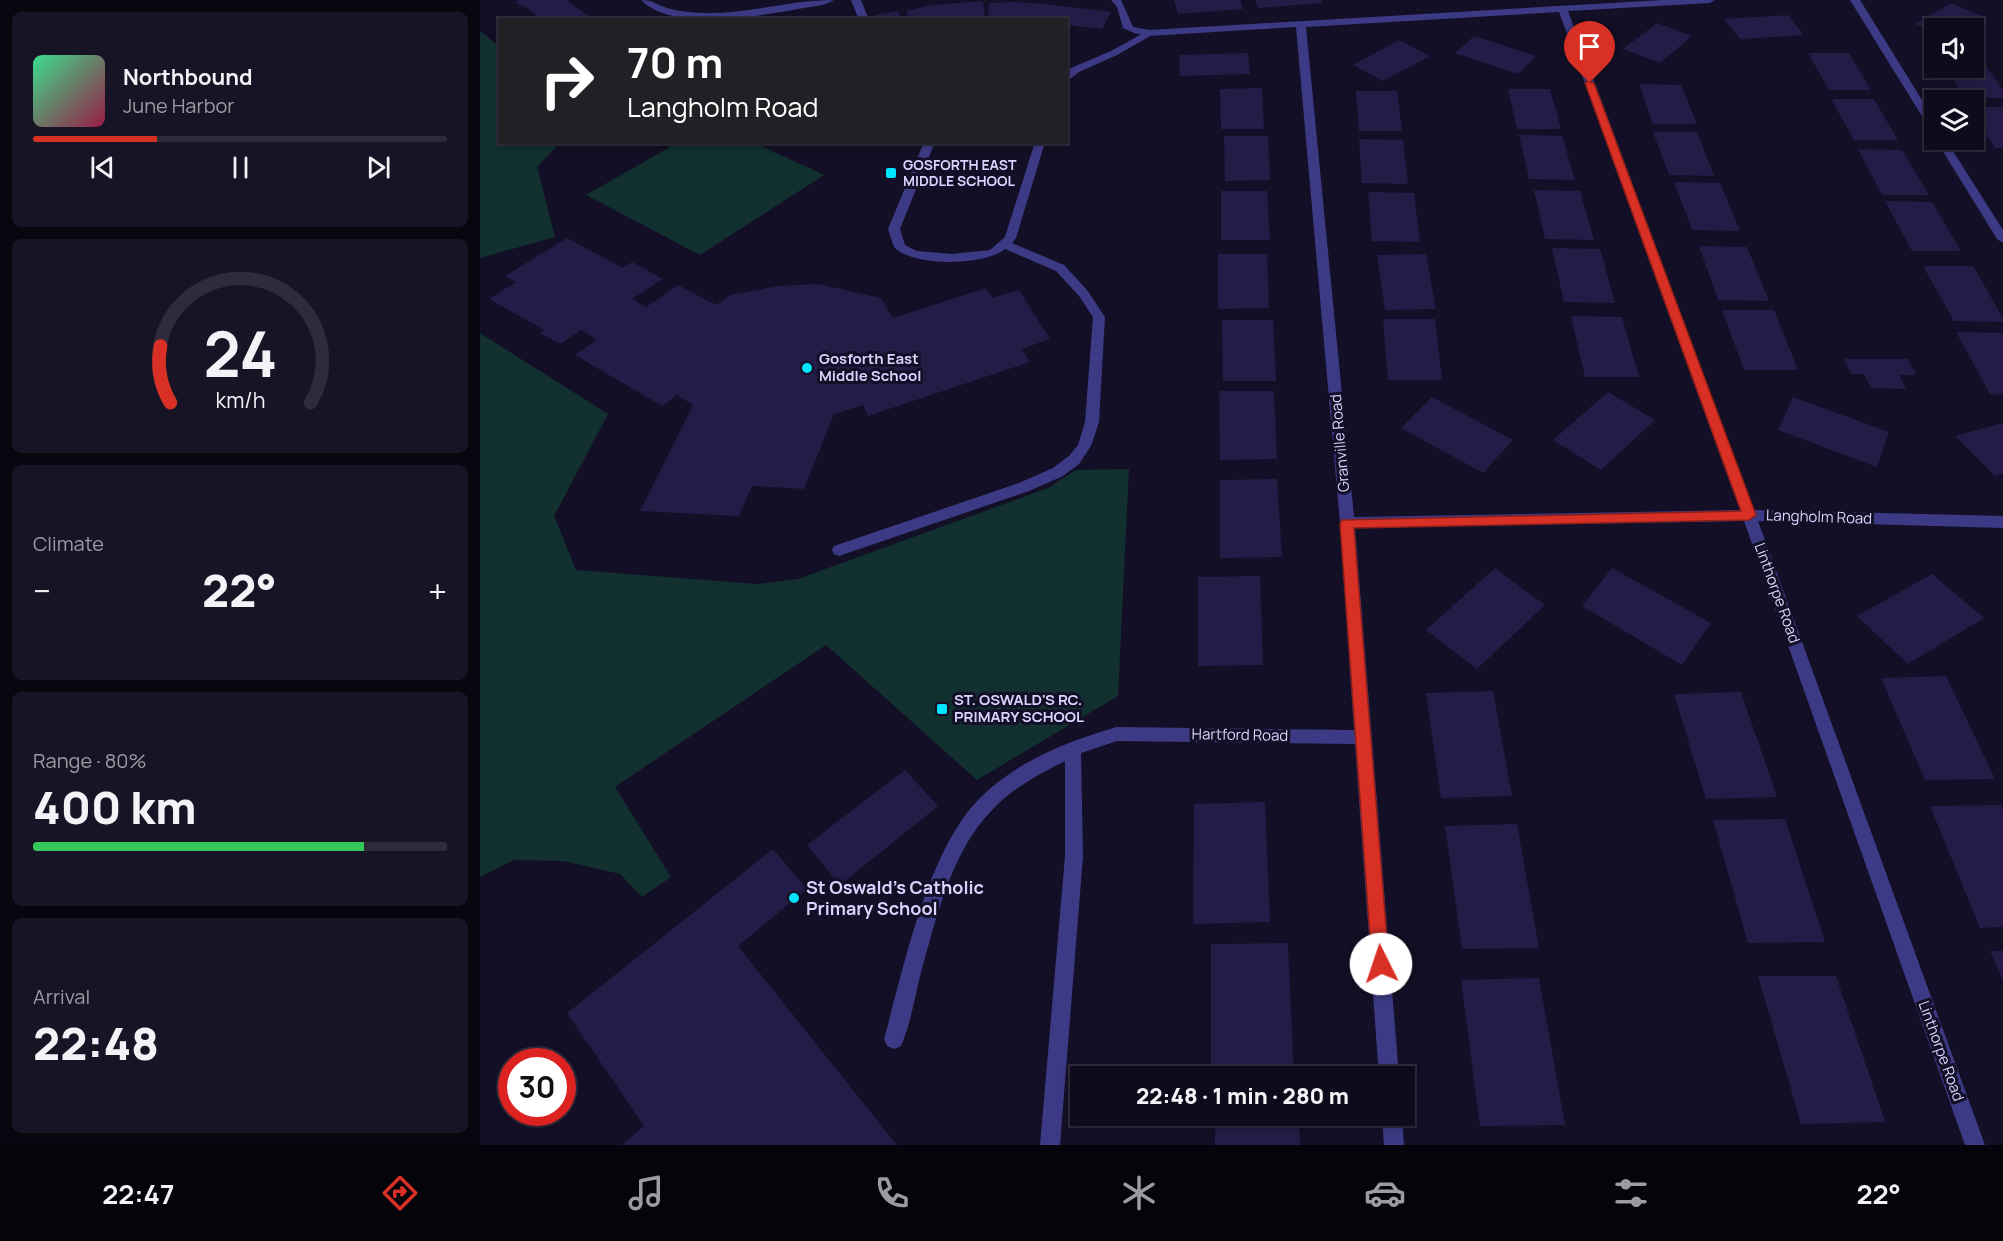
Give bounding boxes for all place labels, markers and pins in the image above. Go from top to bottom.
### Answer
pin [1564,21,1615,83]
place label: GOSFORTH EAST MIDDLE SCHOOL [903,155,1017,190]
marker: GOSFORTH EAST MIDDLE SCHOOL [884,166,898,180]
place label: Gosforth East Middle School [819,348,921,386]
marker: Gosforth East Middle School [800,361,814,375]
place label: ST. OSWALD'S RC. PRIMARY SCHOOL [954,689,1084,727]
marker: ST. OSWALD'S RC. PRIMARY SCHOOL [935,702,949,716]
place label: St Oswald's Catholic Primary School [806,875,984,920]
marker: St Oswald's Catholic Primary School [787,891,801,905]

